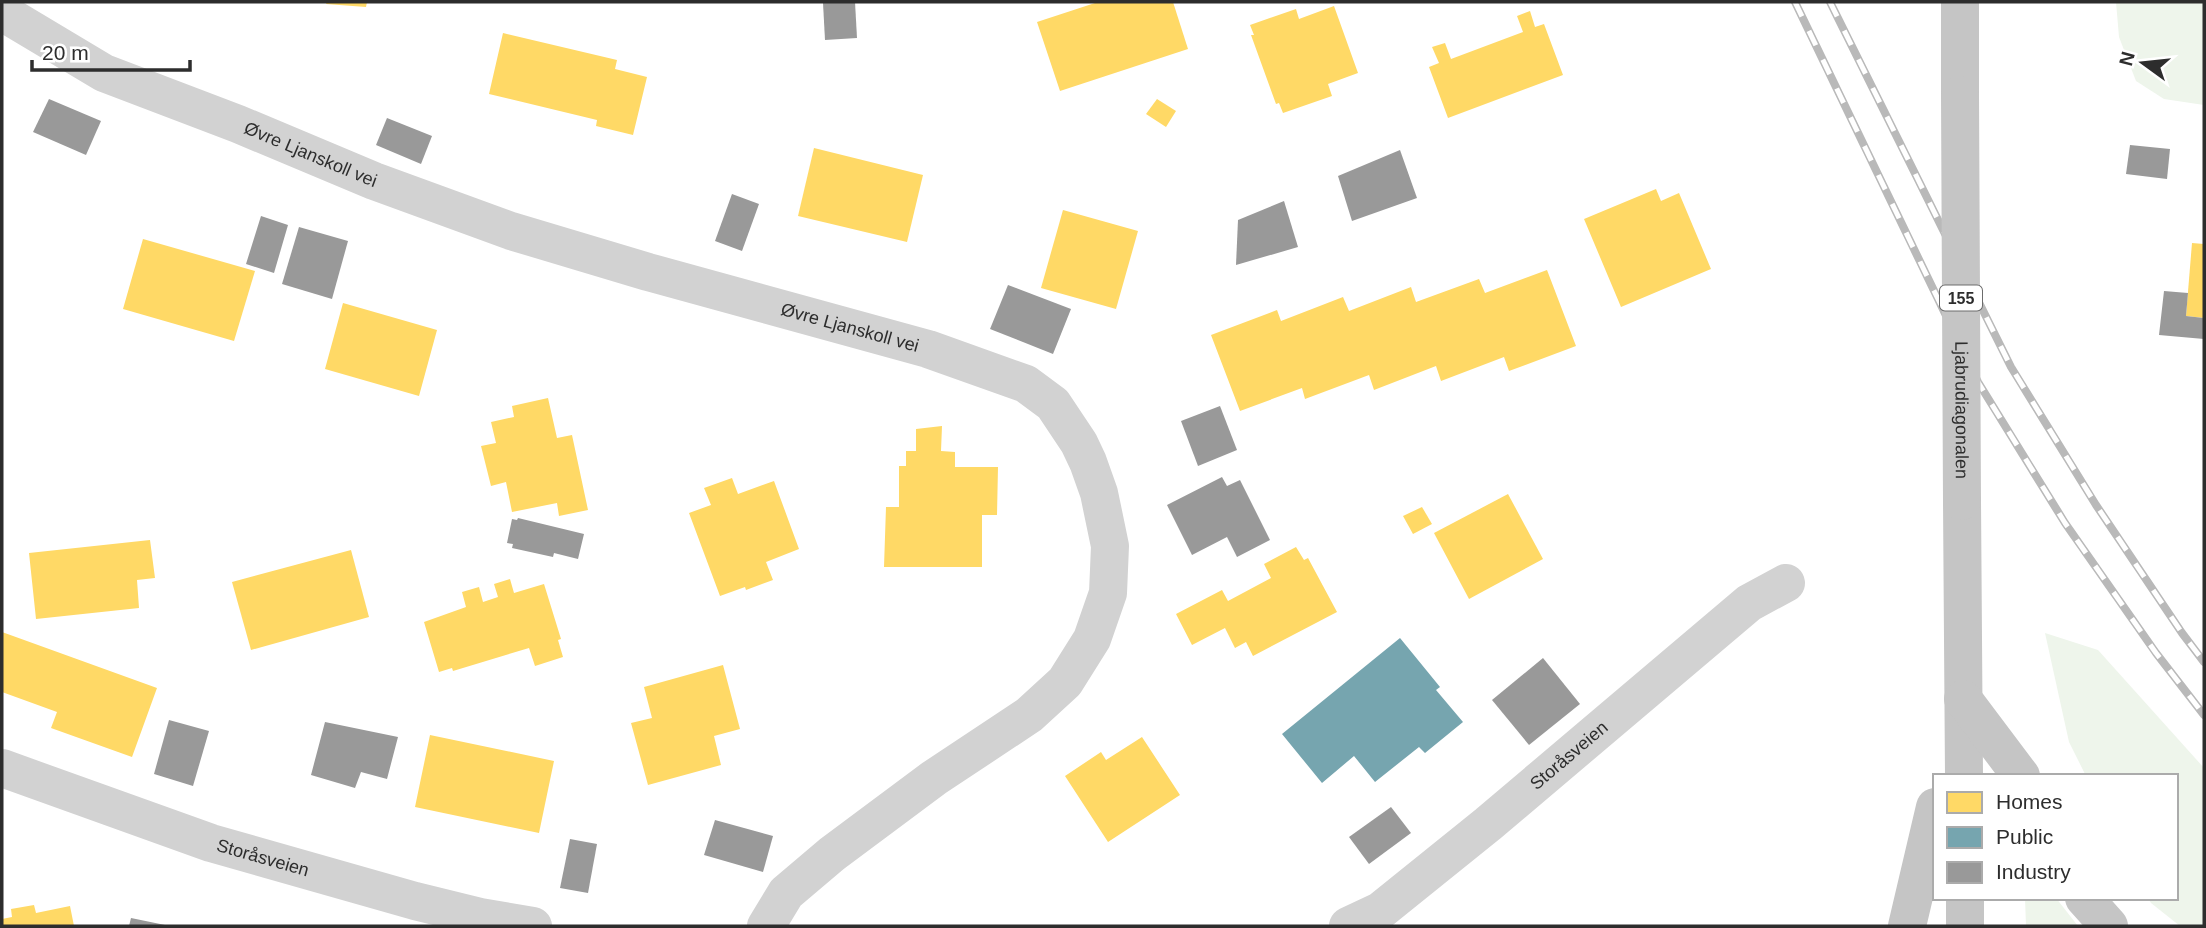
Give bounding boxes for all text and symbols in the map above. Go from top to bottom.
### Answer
scale bar [32,28,189,72]
north arrow [2108,28,2178,98]
text: 20 m [42,41,89,64]
text: N [2115,49,2139,68]
street label: Øvre Ljanskoll vei [241,118,380,191]
road number: 155 [1940,286,1982,310]
street label: Øvre Ljanskoll vei [779,299,921,356]
street label: Ljabrudiagonalen [1951,341,1972,479]
street label: Storåsveien [1526,717,1612,794]
legend [1933,774,2178,900]
text: Homes [1996,790,2063,813]
text: Public [1996,825,2053,848]
street label: Storåsveien [214,835,311,880]
text: Industry [1996,860,2071,883]

